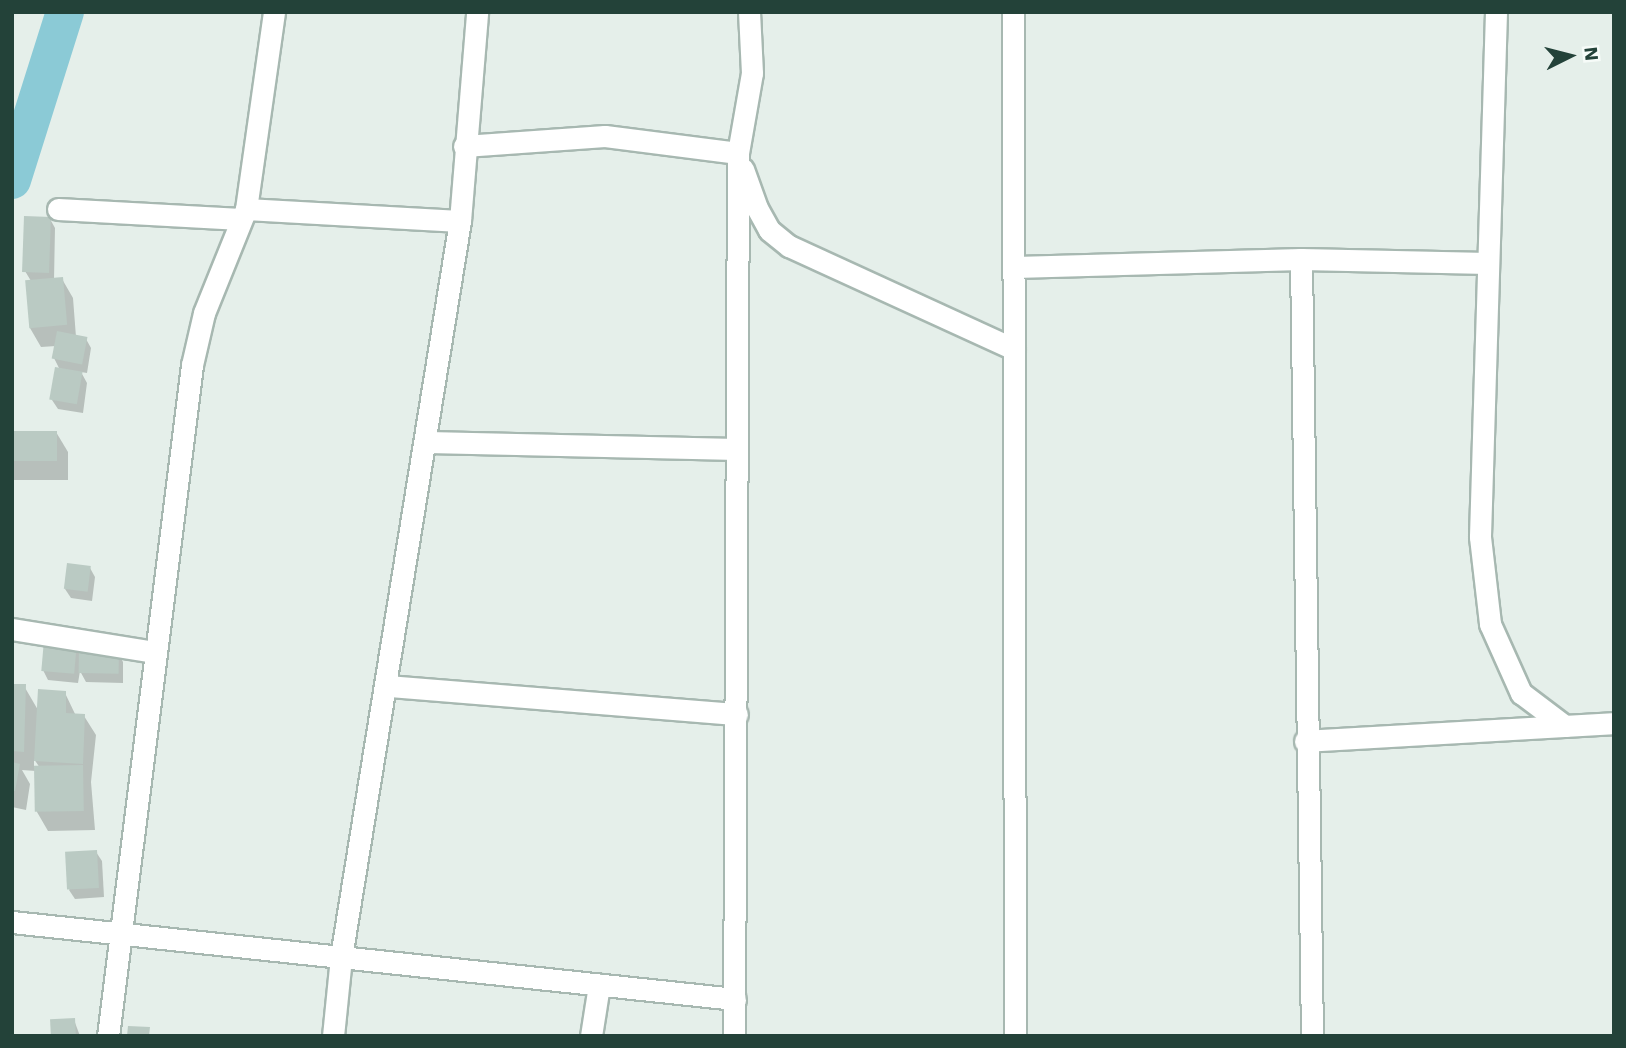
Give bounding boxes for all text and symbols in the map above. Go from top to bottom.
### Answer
north arrow [1535,21,1605,91]
text: N [1579,46,1604,62]

